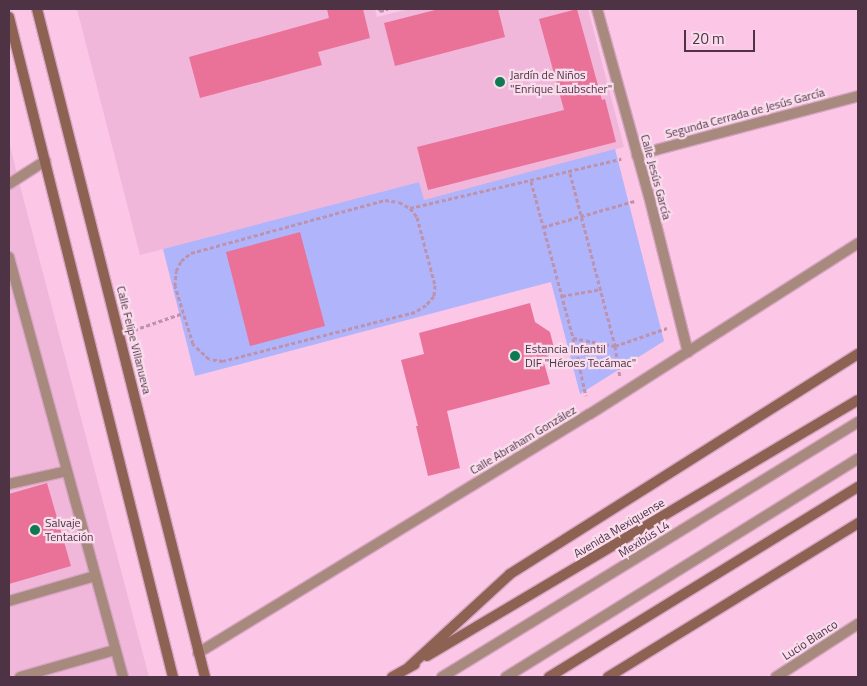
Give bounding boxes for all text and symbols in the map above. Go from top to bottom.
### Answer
scale bar [687,20,758,52]
text: 20 m [692,27,725,50]
place label: Jardín de Niños "Enrique Laubscher" [510,68,612,96]
marker: Jardín de Niños "Enrique Laubscher" [494,76,506,88]
street label: Segunda Cerrada de Jesús García [664,85,826,141]
street label: Calle Jesús García [638,133,674,221]
street label: Calle Felipe Villanueva [114,284,154,396]
place label: Estancia Infantil DIF "Héroes Tecámac" [525,342,636,370]
marker: Estancia Infantil DIF "Héroes Tecámac" [509,350,521,362]
street label: Calle Abraham González [467,403,579,477]
street label: Avenida Mexiquense [571,495,667,561]
place label: Salvaje Tentación [45,516,94,544]
street label: Mexibús L4 [616,518,672,560]
marker: Salvaje Tentación [29,524,41,536]
street label: Lucio Blanco [780,617,840,663]

